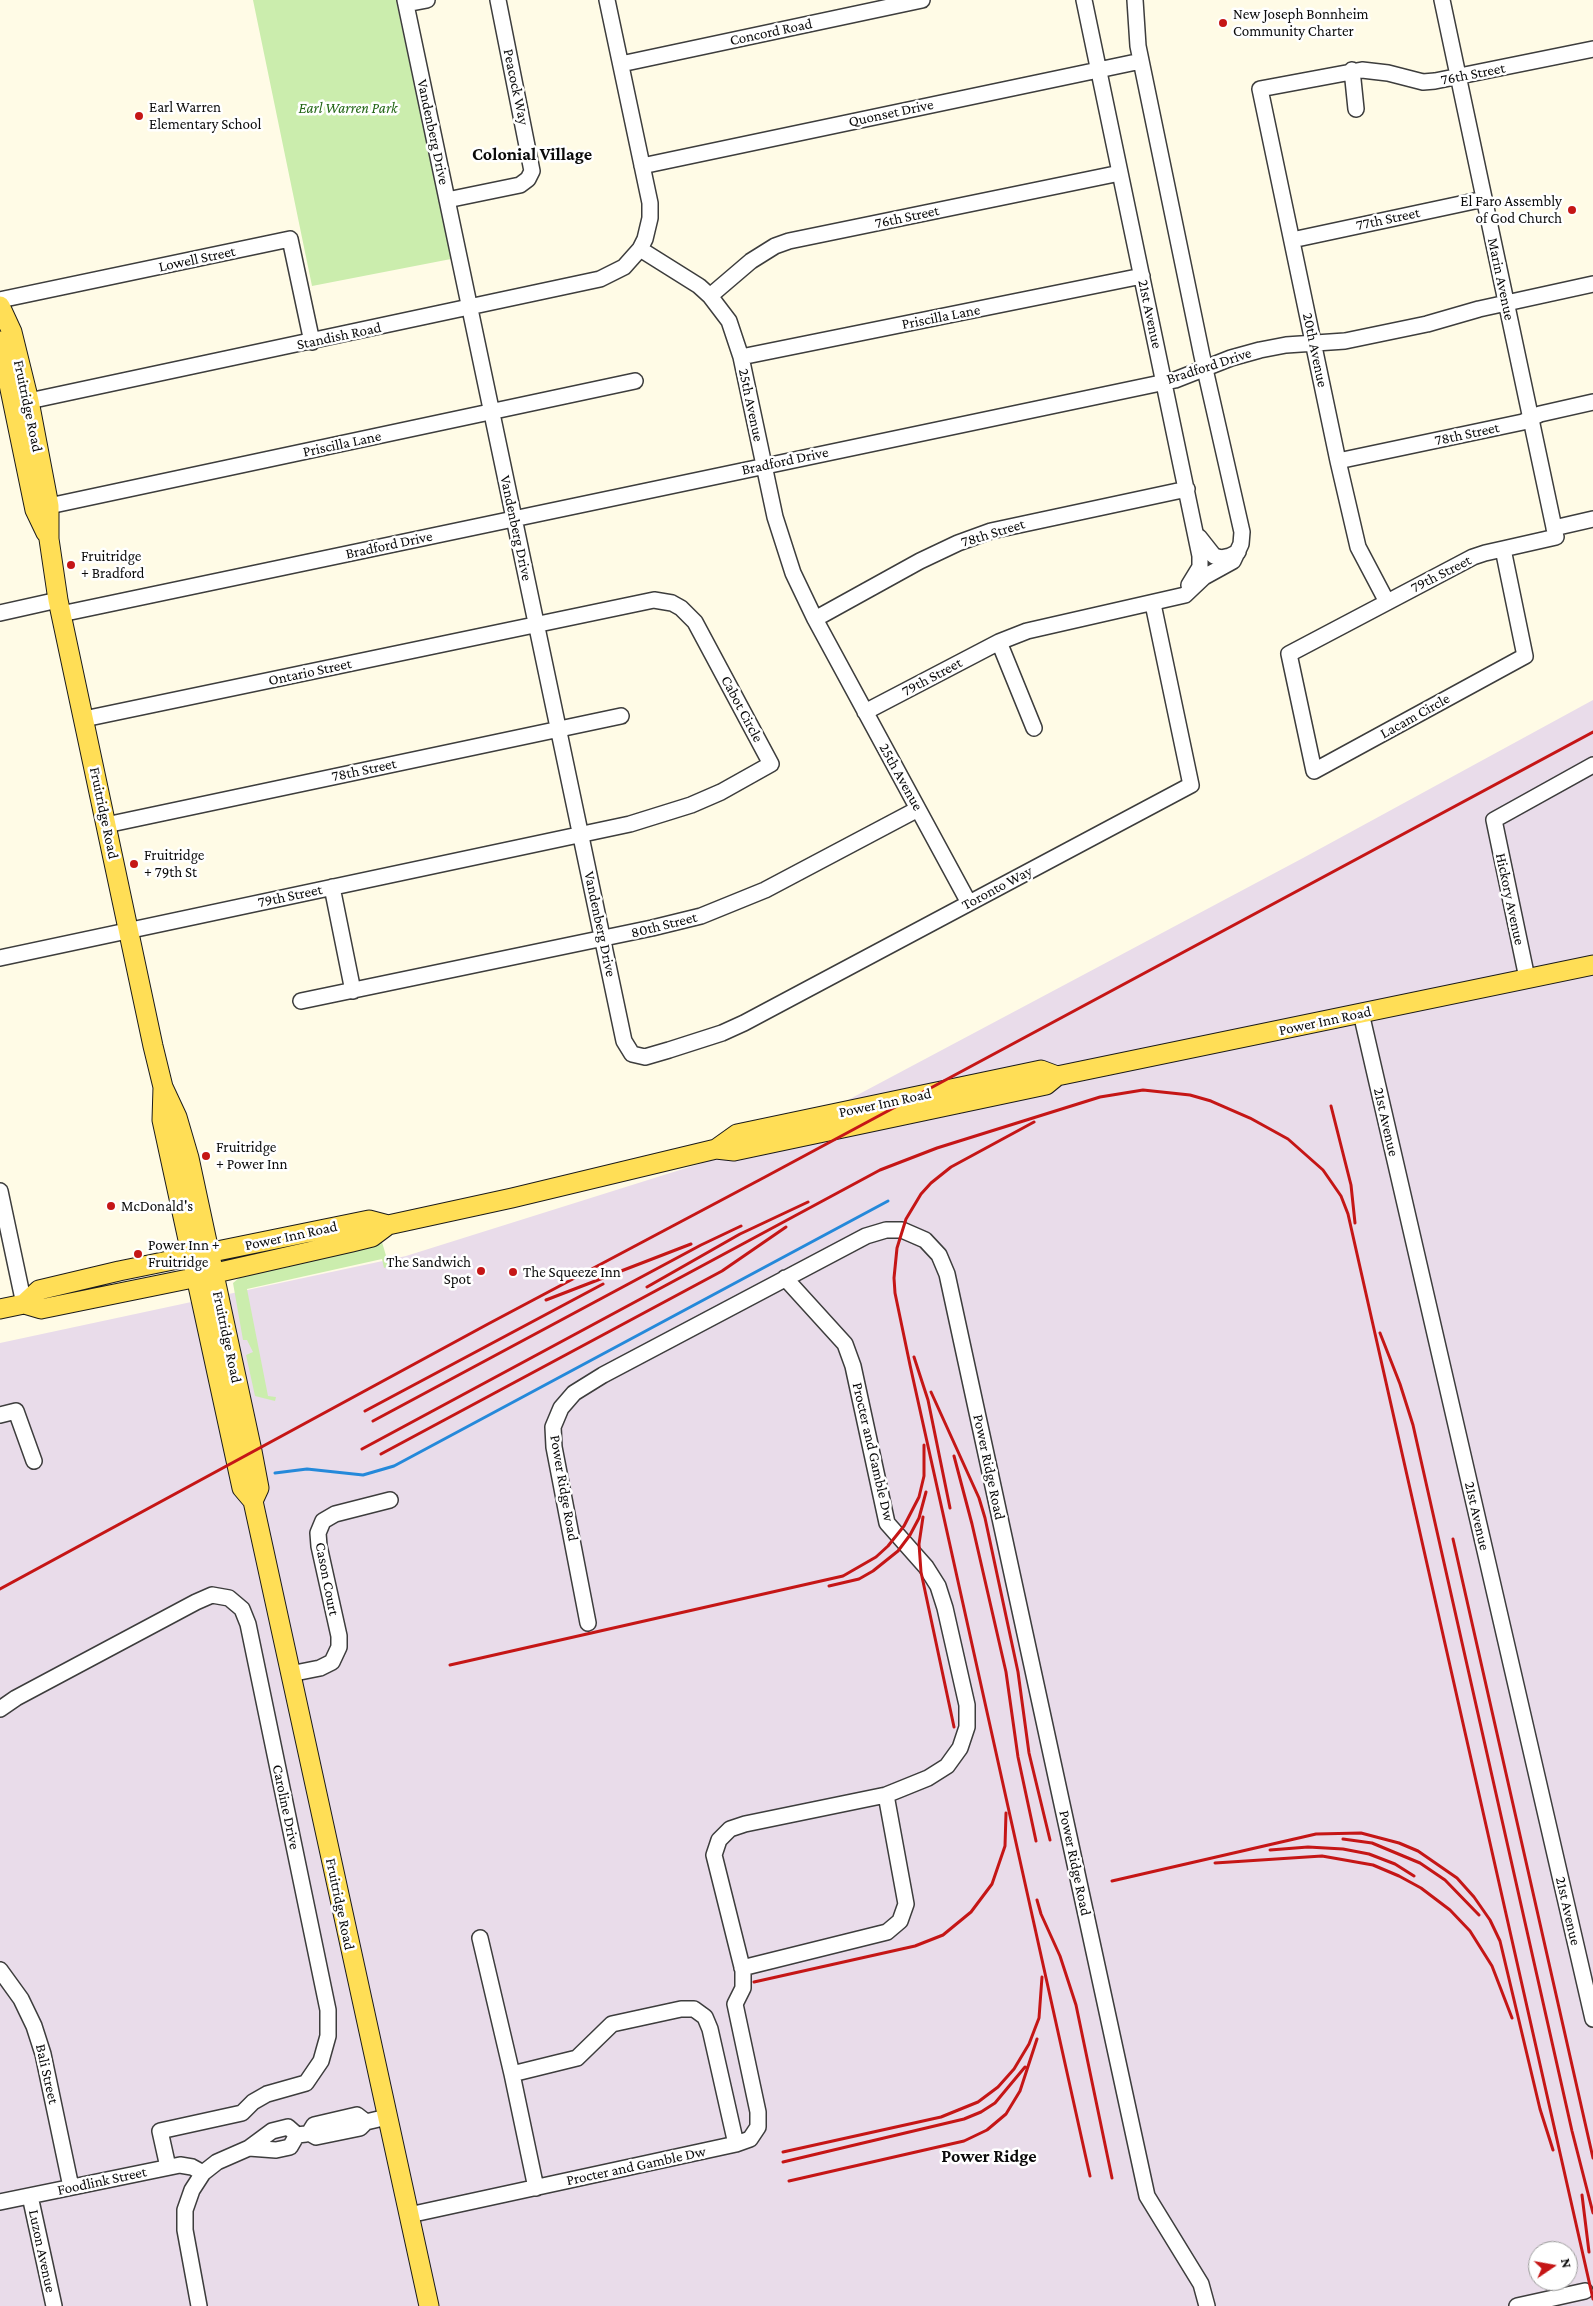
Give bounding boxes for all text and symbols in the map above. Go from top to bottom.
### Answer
place label: New Joseph Bonnheim Community Charter [1233,5,1369,40]
street label: Concord Road [728,14,814,50]
marker: New Joseph Bonnheim Community Charter [1217,17,1229,29]
street label: Peacock Way [499,47,533,127]
street label: 76th Street [1439,59,1507,89]
street label: Vandenberg Drive [413,78,453,186]
street label: Quonset Drive [847,95,935,131]
place label: Earl Warren Elementary School [149,98,261,133]
park label: Earl Warren Park [298,99,398,117]
marker: Earl Warren Elementary School [133,110,145,122]
district label: Colonial Village [472,143,592,165]
place label: El Faro Assembly of God Church [1460,192,1562,227]
street label: 76th Street [873,201,941,233]
street label: 77th Street [1354,203,1422,235]
marker: El Faro Assembly of God Church [1566,204,1578,216]
street label: Marin Avenue [1483,236,1519,322]
street label: Lowell Street [157,242,237,276]
street label: 21st Avenue [1134,278,1166,350]
street label: Priscilla Lane [900,301,982,333]
street label: 20th Avenue [1298,311,1332,389]
street label: Standish Road [295,318,383,354]
street label: Bradford Drive [1164,344,1254,388]
street label: Fruitridge Road [9,358,47,454]
street label: 25th Avenue [734,367,768,443]
street label: 78th Street [1433,418,1501,450]
street label: Priscilla Lane [301,427,383,461]
street label: Bradford Drive [740,443,830,479]
street label: Vandenberg Drive [496,474,536,582]
street label: 78th Street [959,515,1027,551]
street label: Bradford Drive [344,527,434,563]
place label: Fruitridge + Bradford [81,547,145,582]
street label: 79th Street [1408,551,1474,597]
marker: Fruitridge + Bradford [65,559,77,571]
street label: Ontario Street [267,654,353,690]
street label: 79th Street [899,654,965,700]
street label: Cabot Circle [717,672,767,746]
street label: Lacam Circle [1377,689,1453,743]
street label: 25th Avenue [875,740,927,814]
street label: 78th Street [330,754,398,786]
street label: Fruitridge Road [85,765,123,861]
place label: Fruitridge + 79th St [144,846,204,881]
street label: Hickory Avenue [1491,851,1529,947]
marker: Fruitridge + 79th St [128,858,140,870]
street label: Toronto Way [959,862,1035,914]
street label: Vandenberg Drive [580,870,620,978]
street label: 79th Street [256,880,324,912]
street label: 80th Street [629,908,699,942]
street label: Power Inn Road [1277,1002,1373,1040]
street label: Power Inn Road [837,1084,933,1122]
street label: 21st Avenue [1369,1086,1403,1158]
place label: Fruitridge + Power Inn [216,1138,288,1173]
marker: Fruitridge + Power Inn [200,1150,212,1162]
place label: McDonald's [121,1197,193,1215]
marker: McDonald's [105,1200,117,1212]
street label: Power Inn Road [243,1217,339,1255]
place label: Power Inn + Fruitridge [148,1236,220,1271]
marker: Power Inn + Fruitridge [132,1248,144,1260]
place label: The Sandwich Spot [386,1253,471,1288]
place label: The Squeeze Inn [523,1263,621,1281]
marker: The Sandwich Spot [475,1265,487,1277]
marker: The Squeeze Inn [507,1266,519,1278]
street label: Fruitridge Road [208,1289,246,1385]
street label: Procter and Gamble Dw [848,1381,898,1523]
street label: Power Ridge Road [969,1413,1009,1521]
street label: Power Ridge Road [546,1434,582,1542]
street label: 21st Avenue [1460,1480,1494,1552]
street label: Cason Court [311,1541,343,1617]
street label: Caroline Drive [268,1763,304,1851]
street label: Power Ridge Road [1055,1809,1095,1917]
street label: Fruitridge Road [321,1856,359,1952]
street label: 21st Avenue [1551,1875,1585,1947]
street label: Bali Street [31,2042,63,2106]
street label: Procter and Gamble Dw [565,2142,707,2190]
district label: Power Ridge [941,2145,1037,2167]
street label: Foodlink Street [56,2163,148,2199]
street label: Luzon Avenue [24,2208,60,2294]
north arrow [1528,2241,1578,2291]
text: N [1558,2257,1576,2269]

